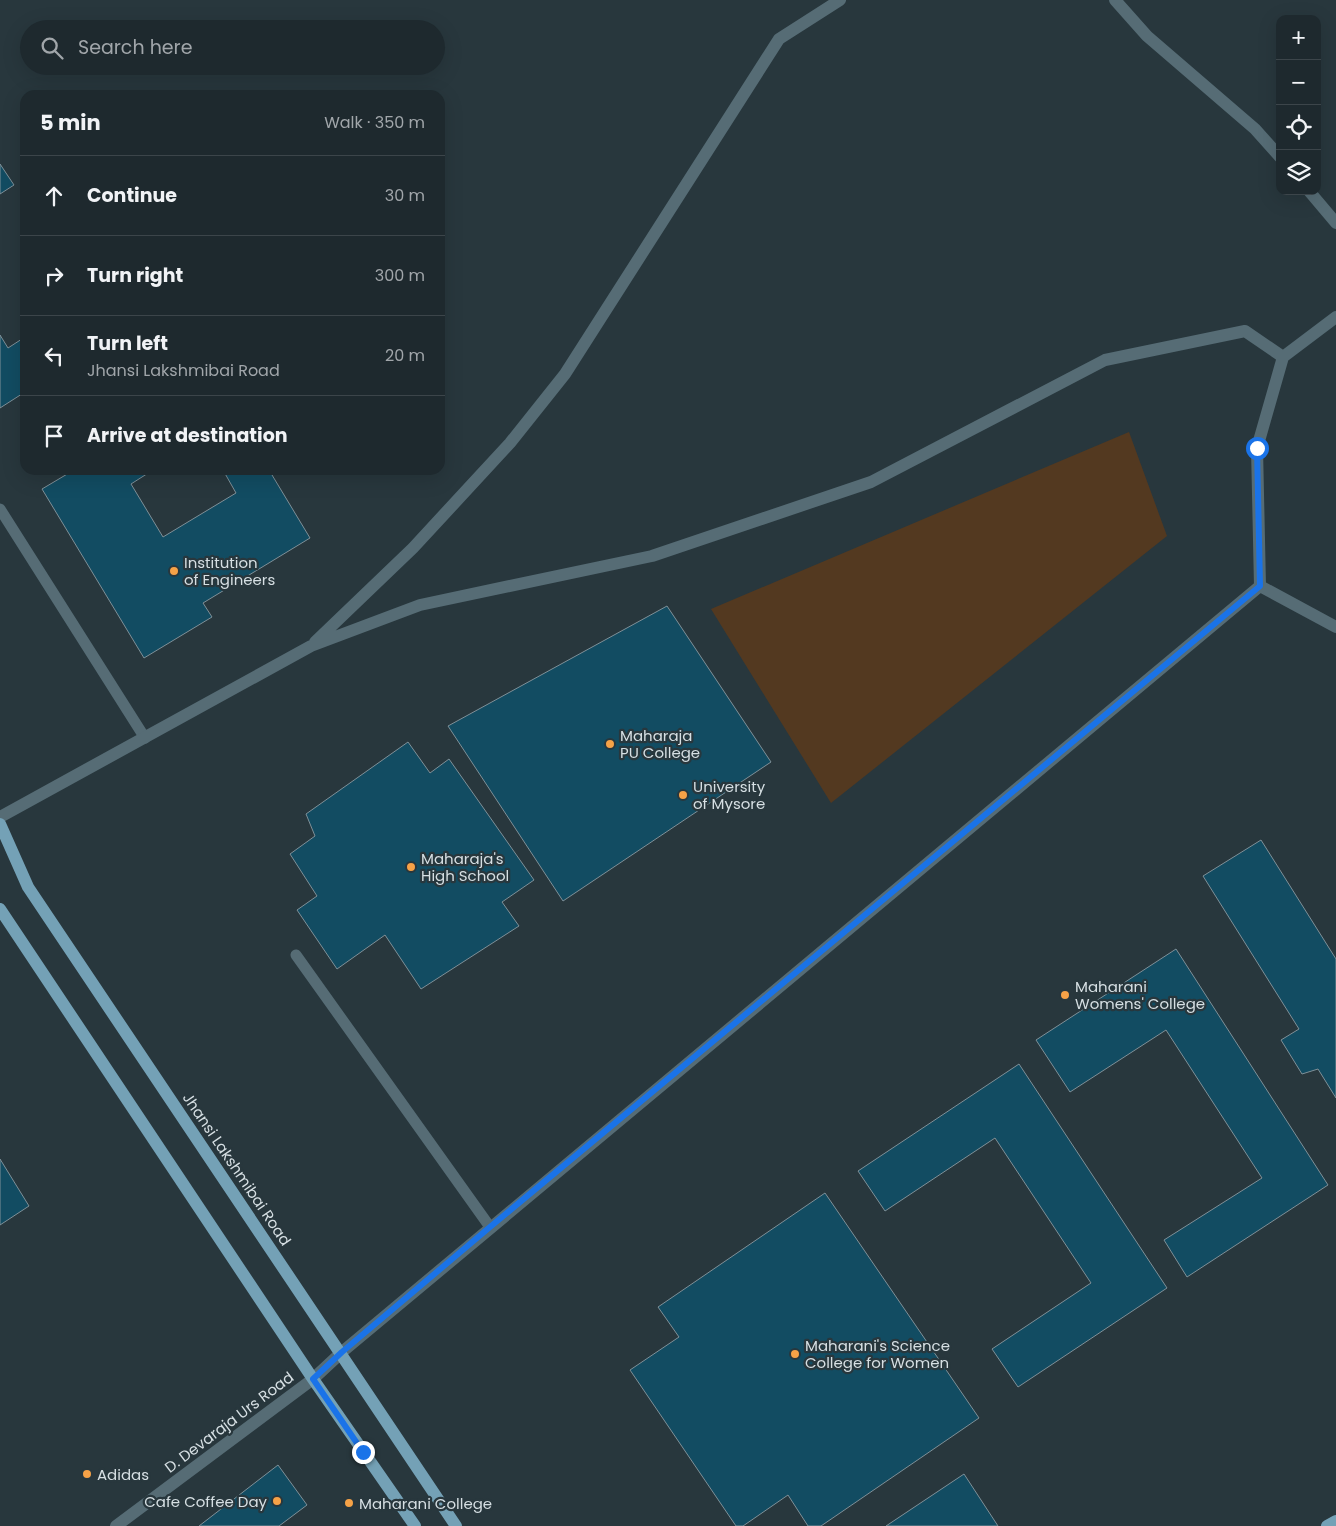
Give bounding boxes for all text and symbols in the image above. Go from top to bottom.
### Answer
map controls [1276,15,1321,195]
button: + [1276,15,1321,60]
search box [20,20,445,75]
icon: search [38,34,66,62]
text: Search here [78,34,192,61]
button: − [1276,60,1321,105]
button: locate [1276,105,1321,150]
text: 5 min [40,108,101,137]
text: Walk · 350 m [324,111,425,134]
button: layers [1276,150,1321,195]
icon: ahead [40,182,68,210]
text: Continue [87,182,177,209]
text: 30 m [385,184,425,207]
icon: right [40,262,68,290]
text: Turn right [87,262,183,289]
text: 300 m [375,264,425,287]
text: Turn left [87,330,168,357]
icon: left [40,342,68,370]
text: 20 m [385,344,425,367]
text: Jhansi Lakshmibai Road [87,359,280,382]
icon: arrive [40,422,68,450]
text: Arrive at destination [87,422,288,449]
route start [1246,437,1269,460]
place label: Institution of Engineers [184,552,275,590]
marker: Institution of Engineers [168,565,180,577]
place label: Maharaja PU College [620,725,700,763]
marker: Maharaja PU College [604,738,616,750]
place label: University of Mysore [693,776,766,814]
marker: University of Mysore [677,789,689,801]
place label: Maharaja's High School [421,848,509,886]
marker: Maharaja's High School [405,861,417,873]
place label: Maharani Womens' College [1075,976,1205,1014]
marker: Maharani Womens' College [1059,989,1071,1001]
street label: Jhansi Lakshmibai Road [178,1088,296,1250]
place label: Maharani's Science College for Women [805,1335,950,1373]
marker: Maharani's Science College for Women [789,1348,801,1360]
street label: D. Devaraja Urs Road [160,1367,298,1477]
route end [352,1441,375,1464]
place label: Adidas [97,1464,149,1485]
marker: Adidas [81,1468,93,1480]
place label: Cafe Coffee Day [144,1491,268,1512]
place label: Maharani College [359,1493,492,1514]
marker: Cafe Coffee Day [271,1495,283,1507]
marker: Maharani College [343,1497,355,1509]

